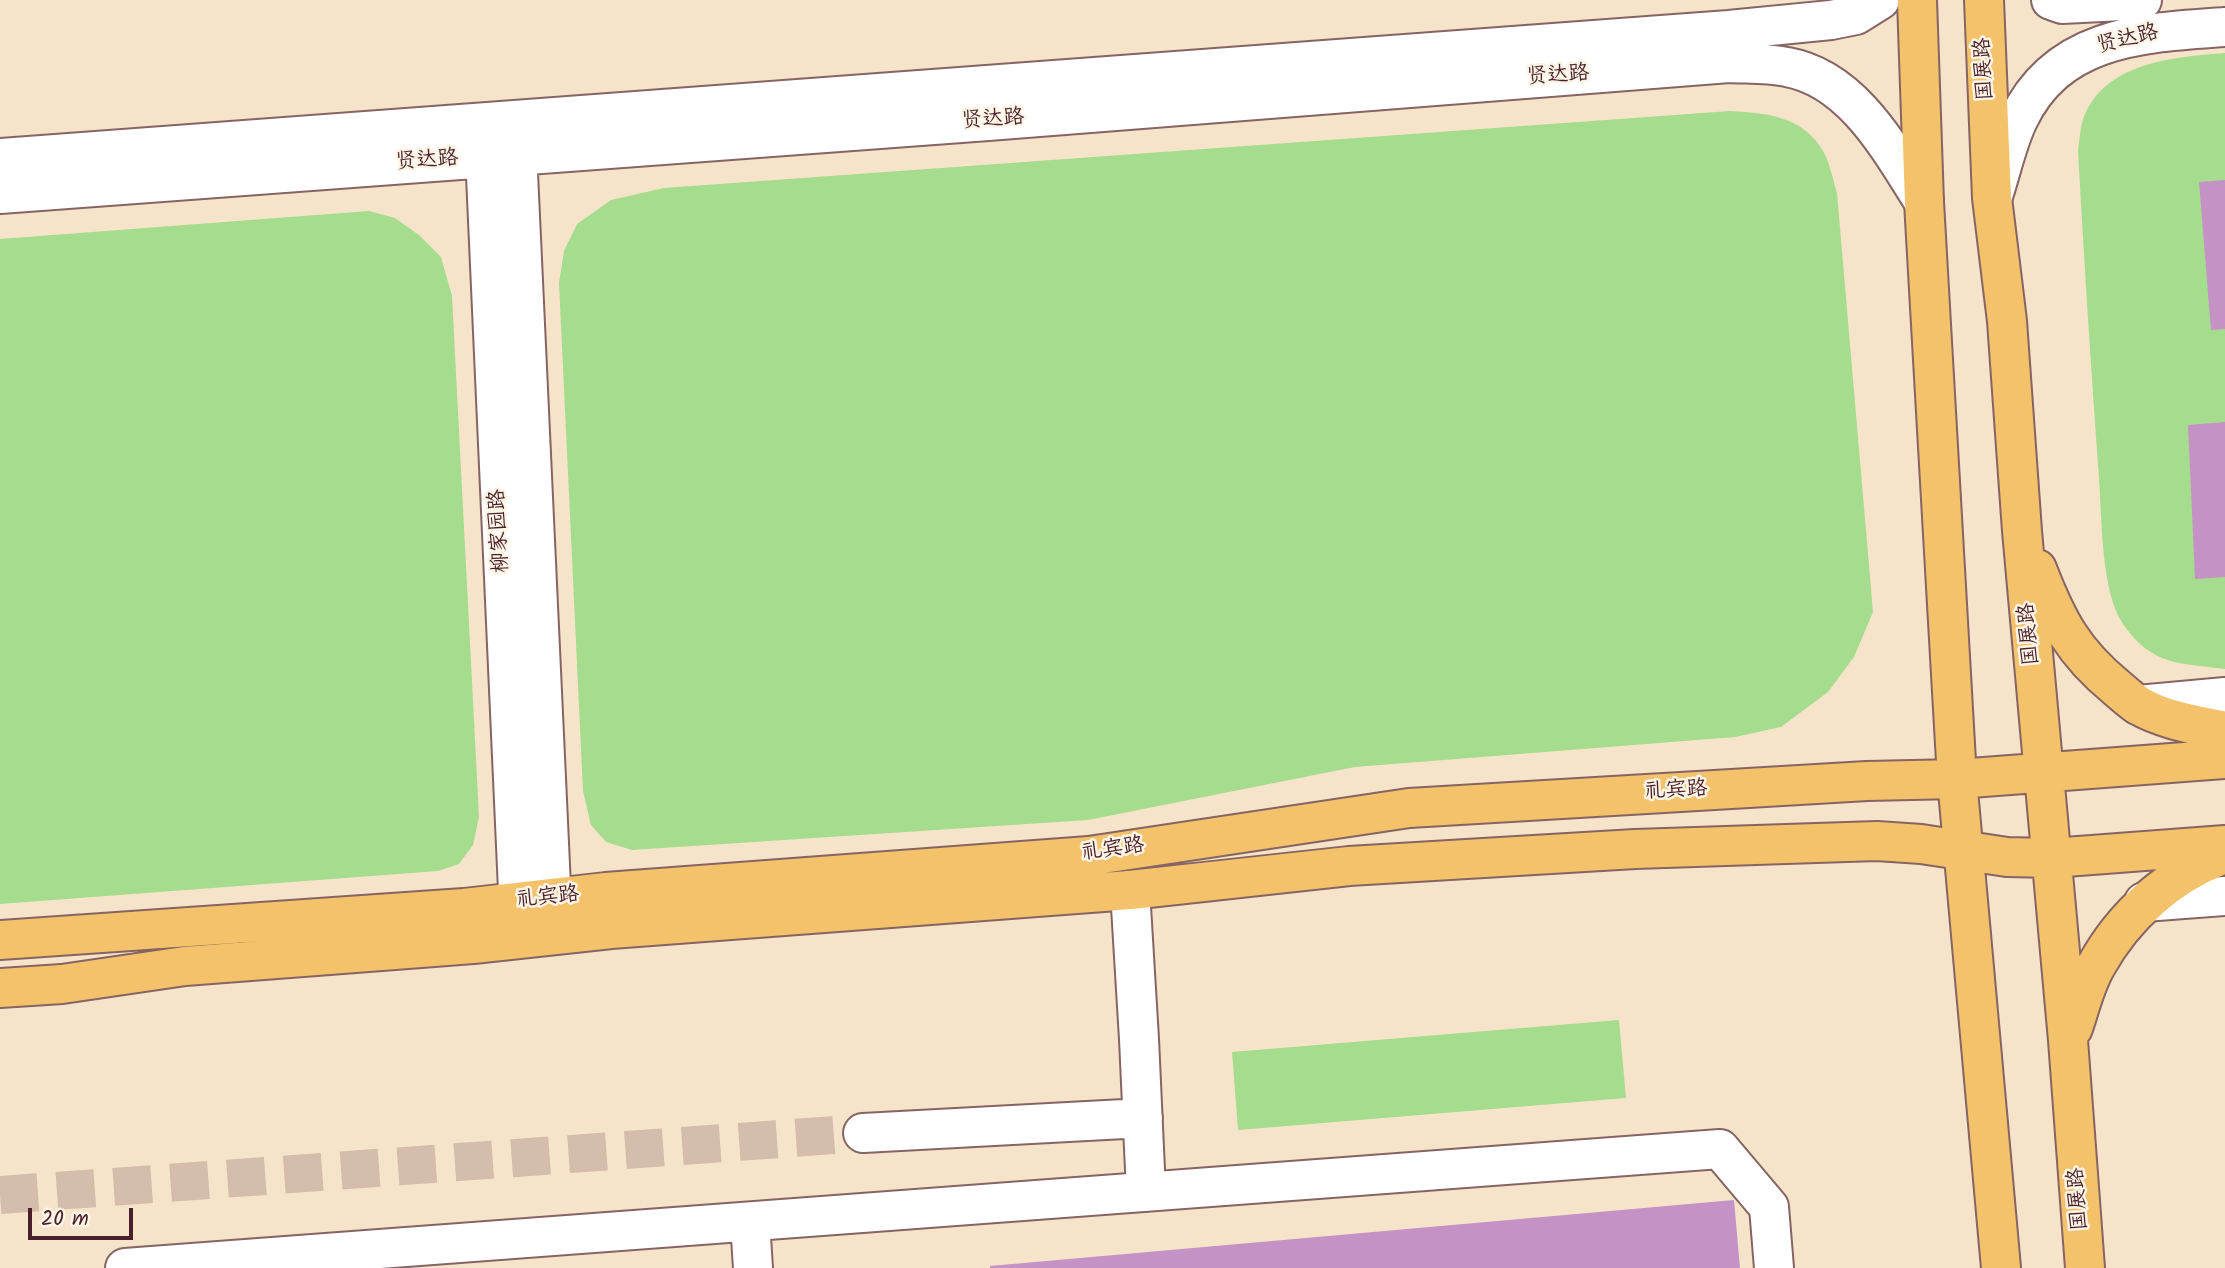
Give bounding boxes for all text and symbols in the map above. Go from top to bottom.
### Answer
street label: 贤达路 [2094,21,2162,61]
street label: 国展路 [1972,37,2000,101]
street label: 贤达路 [1526,62,1590,92]
street label: 贤达路 [961,106,1025,136]
street label: 贤达路 [395,147,459,177]
street label: 柳家园路 [486,488,516,574]
street label: 国展路 [2016,602,2046,666]
street label: 礼宾路 [1644,778,1708,806]
street label: 礼宾路 [1080,834,1146,868]
street label: 礼宾路 [515,883,581,915]
street label: 国展路 [2065,1167,2095,1231]
scale bar [32,1194,136,1238]
text: 20 m [41,1203,89,1236]

